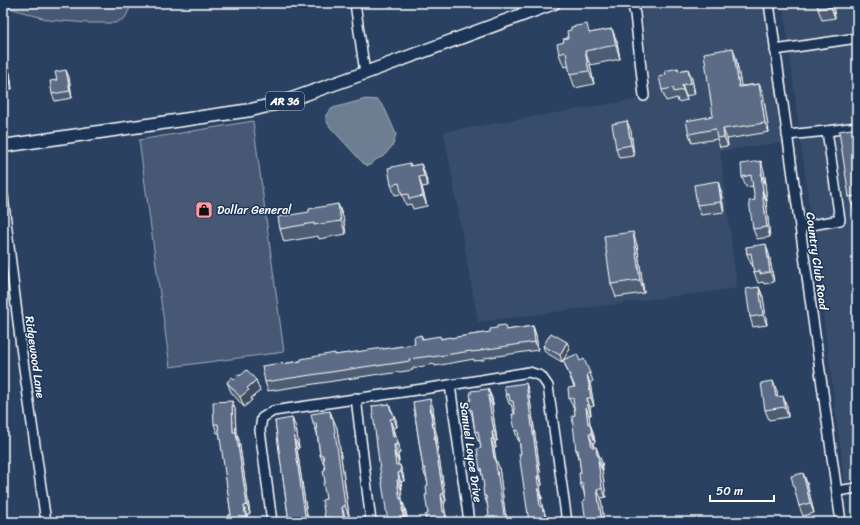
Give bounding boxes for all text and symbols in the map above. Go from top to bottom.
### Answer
road number: AR 36 [266,92,304,110]
place label: Dollar General [217,199,292,221]
shop icon: Dollar General [194,200,214,220]
street label: Country Club Road [799,211,835,313]
street label: Ridgewood Lane [18,314,52,400]
street label: Samuel Loyce Drive [453,400,489,504]
scale bar [710,477,774,503]
text: 50 m [716,480,743,502]

